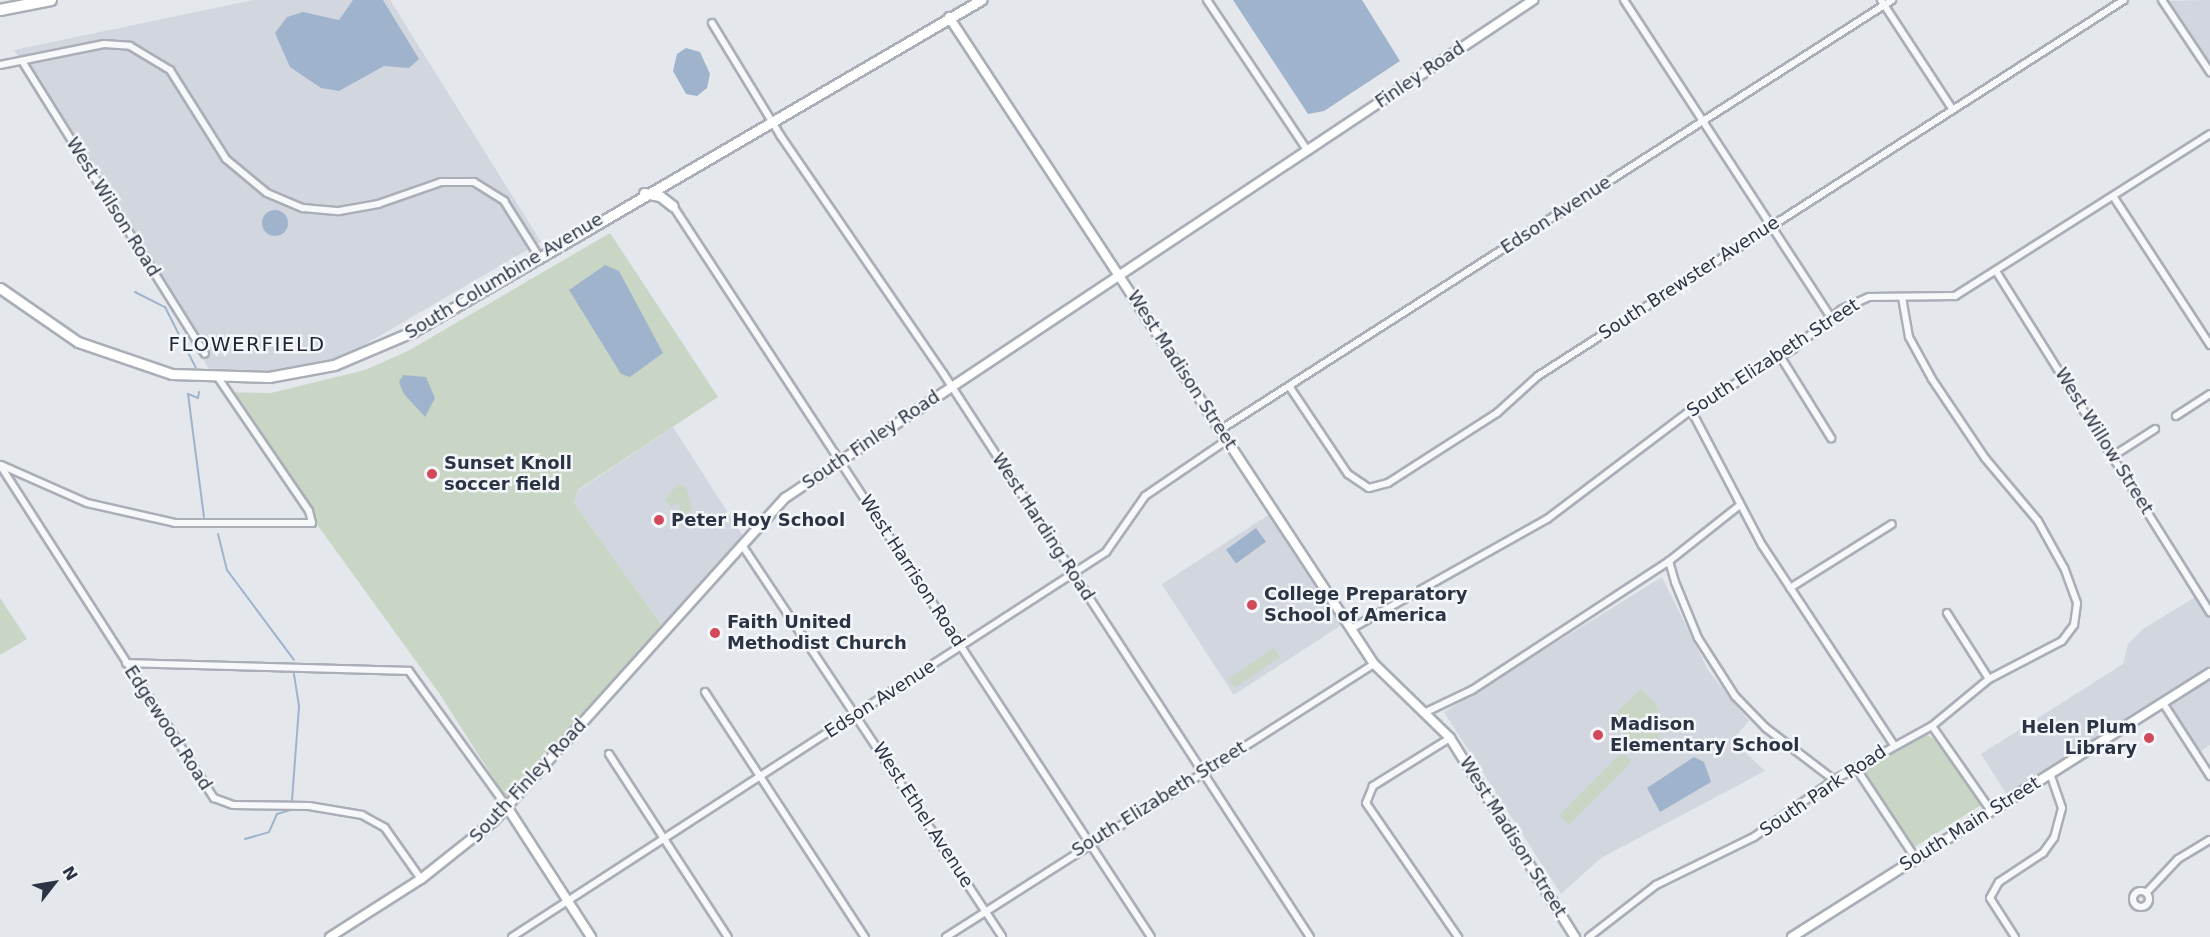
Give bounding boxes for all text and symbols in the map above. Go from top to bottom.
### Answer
street label: Finley Road [1371,37,1469,113]
street label: West Wilson Road [61,133,165,281]
street label: Edson Avenue [1497,171,1615,259]
street label: South Columbine Avenue [401,208,607,344]
street label: South Brewster Avenue [1595,212,1783,344]
street label: West Madison Street [1123,286,1241,454]
street label: South Elizabeth Street [1683,294,1863,422]
district label: FLOWERFIELD [168,332,326,356]
street label: West Willow Street [2050,364,2158,518]
street label: South Finley Road [798,386,944,494]
street label: West Harding Road [987,449,1099,605]
place label: Sunset Knoll soccer field [444,453,572,496]
marker: Sunset Knoll soccer field [425,467,439,481]
street label: West Harrison Road [855,491,969,651]
place label: Peter Hoy School [671,509,845,531]
marker: Peter Hoy School [652,513,666,527]
place label: College Preparatory School of America [1264,584,1467,626]
marker: College Preparatory School of America [1245,598,1259,612]
place label: Faith United Methodist Church [727,612,907,654]
marker: Faith United Methodist Church [708,626,722,640]
street label: Edson Avenue [821,655,939,743]
street label: Edgewood Road [120,662,216,794]
place label: Madison Elementary School [1610,714,1799,756]
street label: South Finley Road [465,715,591,847]
place label: Helen Plum Library [2021,717,2137,760]
marker: Madison Elementary School [1591,728,1605,742]
marker: Helen Plum Library [2142,731,2156,745]
street label: South Elizabeth Street [1068,737,1250,861]
street label: West Ethel Avenue [868,738,978,892]
street label: South Park Road [1756,741,1890,841]
street label: West Madison Street [1455,753,1571,921]
street label: South Main Street [1896,772,2044,876]
north arrow [24,853,84,913]
text: N [58,863,81,884]

